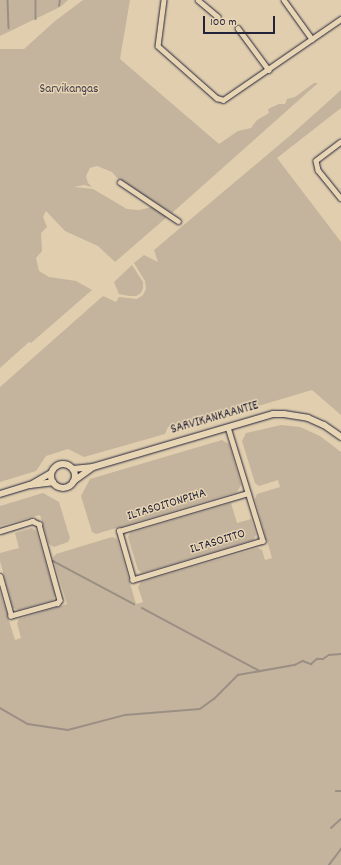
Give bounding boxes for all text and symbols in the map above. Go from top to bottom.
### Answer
scale bar [205,8,277,34]
text: 100 m [210,14,237,31]
park label: Sarvikangas [39,82,99,98]
street label: SARVIKANKAANTIE [169,399,261,439]
street label: ILTASOITONPIHA [126,487,208,525]
street label: ILTASOITTO [189,527,247,559]

